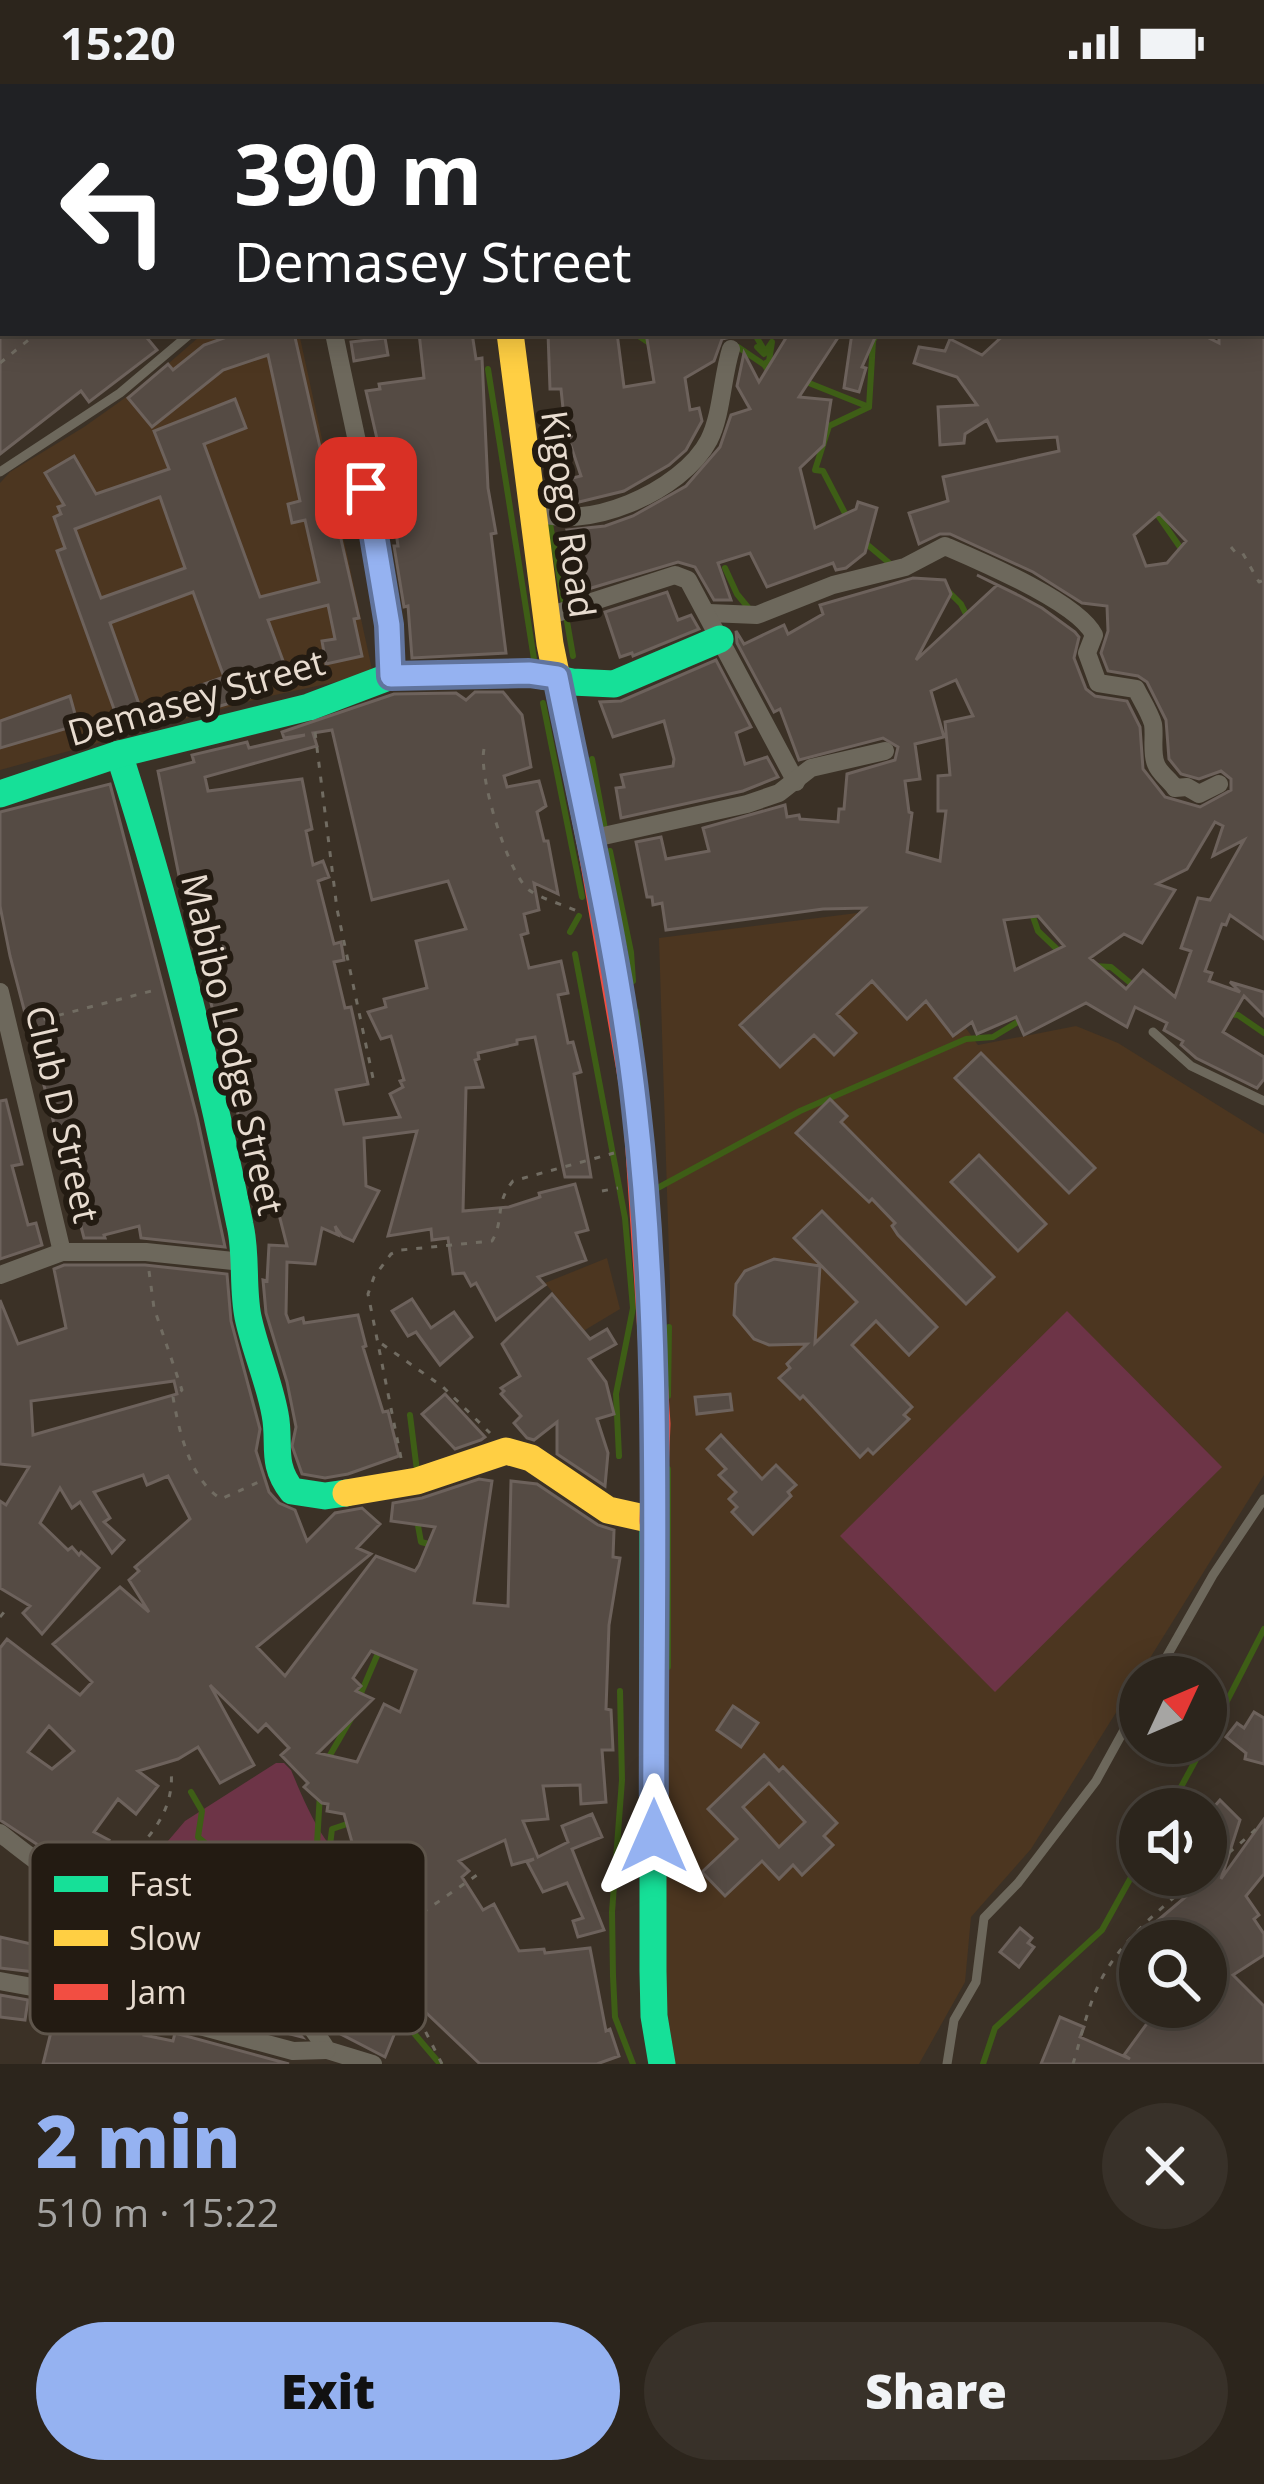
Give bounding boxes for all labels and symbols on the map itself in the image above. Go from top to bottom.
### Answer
street label: Kigogo Road [530,407,608,621]
pin [315,437,417,539]
street label: Demasey Street [62,637,330,757]
street label: Mabibo Lodge Street [170,869,296,1219]
street label: Club D Street [14,1001,112,1227]
north arrow [1119,1656,1227,1764]
position arrow [591,1773,717,1899]
legend [30,1842,426,2034]
text: Fast [129,1861,192,1906]
text: Slow [129,1915,201,1960]
text: Jam [126,1969,187,2014]

